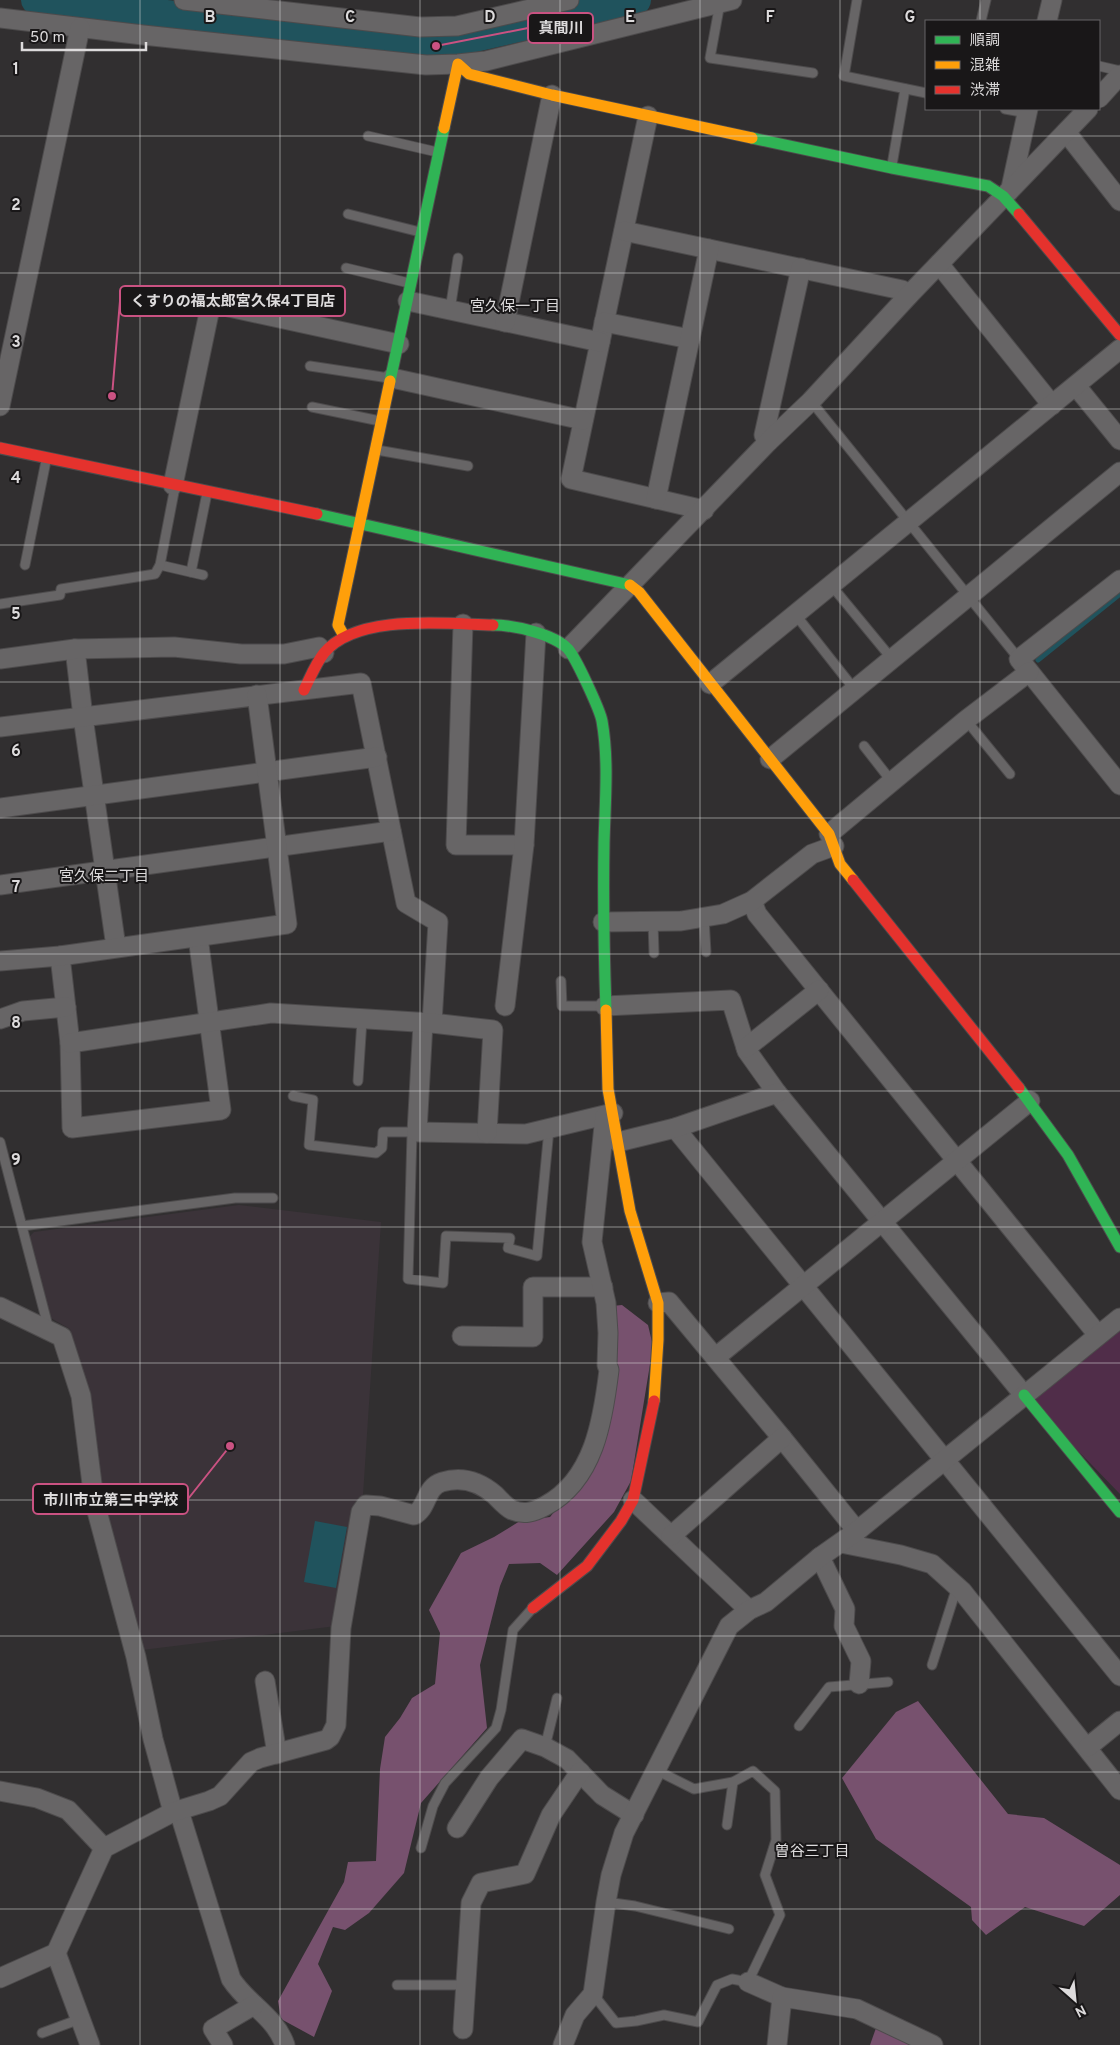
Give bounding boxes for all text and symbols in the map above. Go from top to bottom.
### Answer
text: B [204,8,216,28]
text: C [345,8,355,28]
text: D [484,8,496,28]
text: E [625,8,635,28]
text: F [765,8,775,28]
text: G [905,8,915,28]
callout: 真間川 [528,13,593,43]
scale bar [22,20,146,52]
text: 真間川 [538,20,584,39]
legend [925,20,1100,110]
text: 50 m [30,29,65,48]
text: 順調 [970,32,1000,51]
text: 混雑 [970,57,1000,76]
text: 1 [13,60,19,80]
text: 渋滞 [970,82,1000,101]
text: 2 [11,196,21,216]
callout: くすりの福太郎宮久保4丁目店 [120,286,345,316]
text: くすりの福太郎宮久保4丁目店 [131,293,335,312]
district label: 宮久保一丁目 [470,298,560,317]
text: 3 [11,333,21,353]
text: 4 [11,469,21,489]
text: 5 [11,605,21,625]
text: 6 [11,742,21,762]
district label: 宮久保二丁目 [59,868,149,887]
text: 7 [12,878,20,898]
text: 8 [11,1014,21,1034]
text: 9 [11,1151,21,1171]
callout: 市川市立第三中学校 [33,1484,188,1514]
text: 市川市立第三中学校 [43,1492,179,1511]
district label: 曽谷三丁目 [774,1843,850,1862]
north arrow [1050,1975,1100,2025]
text: N [1072,2000,1089,2020]

